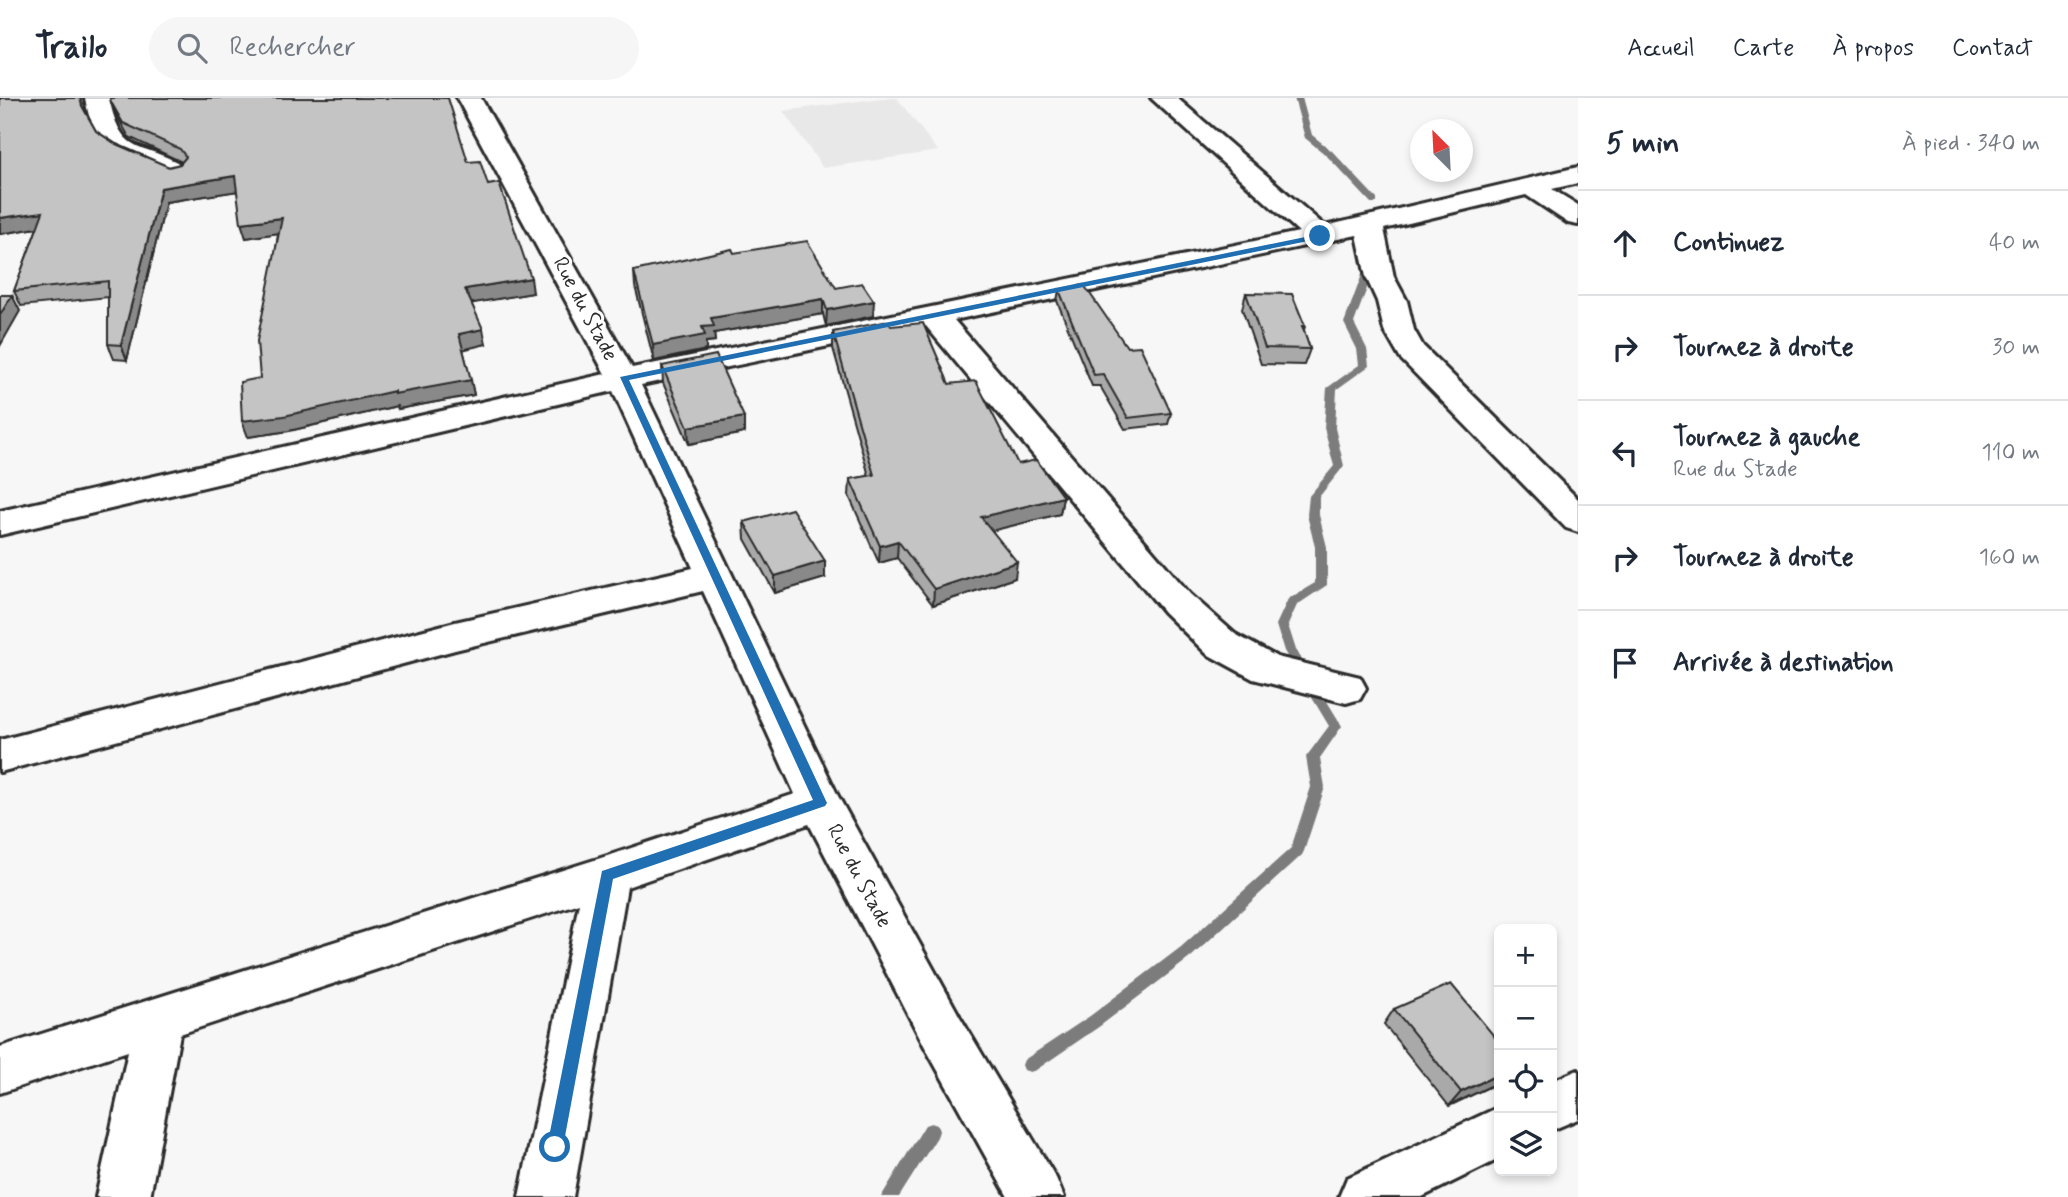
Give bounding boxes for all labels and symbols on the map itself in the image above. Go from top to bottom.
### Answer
north arrow [1410,119,1473,182]
route end [1304,220,1335,251]
street label: Rue du Stade [546,252,624,366]
street label: Rue du Stade [820,819,898,933]
route start [539,1131,570,1162]

